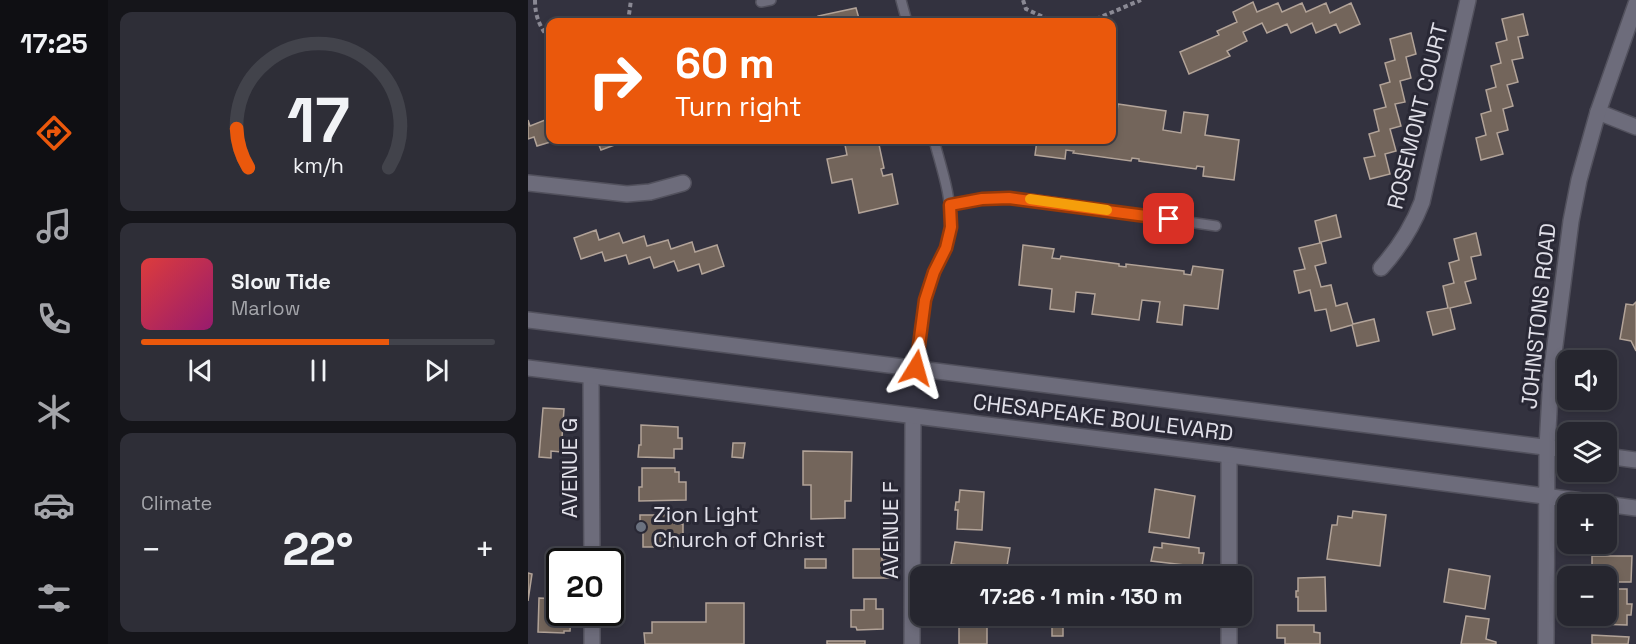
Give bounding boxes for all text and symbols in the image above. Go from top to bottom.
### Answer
street label: ROSEMONT COURT [1380,20,1454,212]
text: 17:25 [20,26,88,61]
text: 60 m [675,37,775,90]
icon: right [576,42,654,120]
text: 17 [287,82,349,161]
text: Turn right [675,89,802,124]
icon: directions [33,112,75,154]
text: km/h [292,153,344,180]
pin [1143,193,1194,244]
icon: arrive [1152,202,1185,235]
icon: music [33,205,75,247]
street label: JOHNSTONS ROAD [1514,222,1562,410]
text: Slow Tide [231,267,331,295]
text: Marlow [231,295,300,321]
icon: phone [33,298,75,340]
position arrow [884,336,948,400]
map controls [1557,350,1617,626]
button: sound [1557,350,1617,410]
icon: previous [184,354,217,387]
icon: pause [302,354,335,387]
icon: next [420,354,453,387]
street label: CHESAPEAKE BOULEVARD [971,387,1235,447]
icon: climate [33,391,75,433]
street label: AVENUE G [555,418,583,518]
button: layers [1557,422,1617,482]
street label: AVENUE F [876,481,904,579]
icon: car [33,484,75,526]
text: Climate [141,490,212,516]
button: + [1557,494,1617,554]
place label: Zion Light Church of Christ [653,500,825,553]
marker: Zion Light Church of Christ [634,520,648,534]
text: 22° [282,521,354,578]
text: − [141,529,161,571]
text: + [475,529,495,571]
speed limit sign: 20 [546,548,624,626]
button: − [1557,566,1617,626]
icon: filters [33,577,75,619]
text: 17:26 · 1 min · 130 m [980,582,1182,610]

